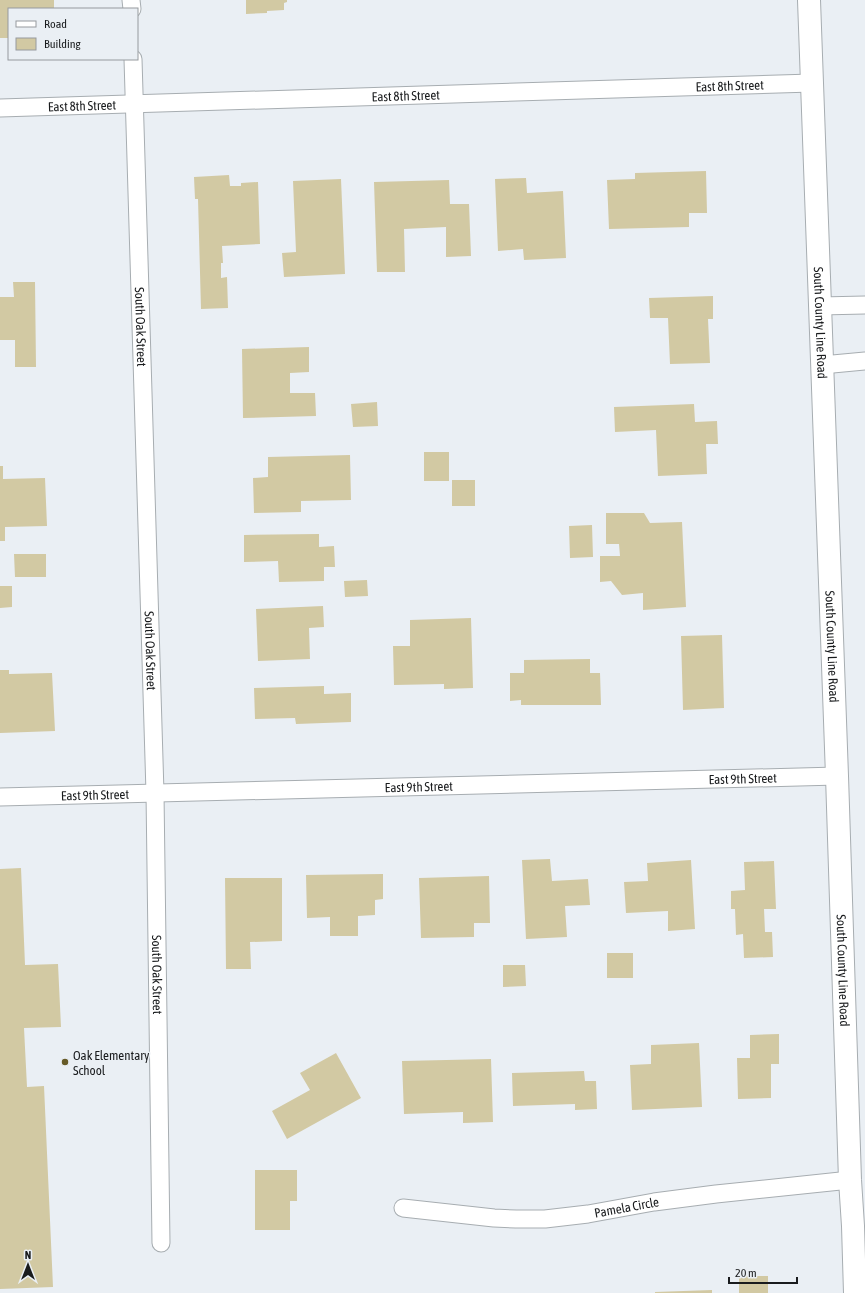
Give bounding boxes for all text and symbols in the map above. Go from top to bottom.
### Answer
legend [8,8,138,60]
text: Road [44,17,67,31]
text: Building [44,37,82,51]
street label: East 8th Street [695,77,764,94]
street label: East 8th Street [371,87,440,104]
street label: East 8th Street [48,97,117,114]
street label: South County Line Road [811,267,830,379]
street label: South Oak Street [132,287,150,367]
street label: South County Line Road [823,590,842,703]
street label: South Oak Street [142,611,159,691]
street label: East 9th Street [708,770,777,787]
street label: East 9th Street [385,778,453,795]
street label: East 9th Street [61,786,130,803]
street label: South County Line Road [834,914,853,1027]
street label: South Oak Street [149,935,165,1015]
place label: Oak Elementary School [73,1048,150,1078]
marker: Oak Elementary School [60,1057,70,1067]
street label: Pamela Circle [593,1194,660,1220]
north arrow [8,1245,48,1285]
text: N [25,1249,31,1261]
scale bar [729,1259,797,1285]
text: 20 m [735,1266,757,1280]

